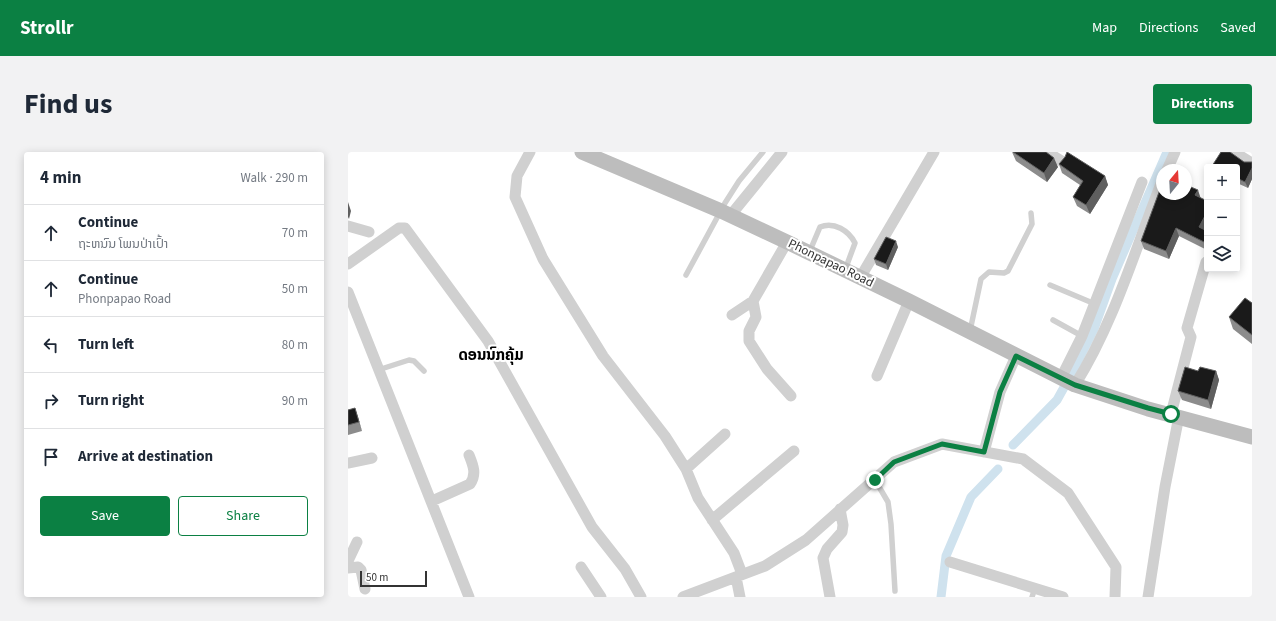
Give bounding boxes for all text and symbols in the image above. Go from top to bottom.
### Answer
text: Strollr [20,15,74,42]
text: Map [1092,18,1117,38]
text: Directions [1139,18,1198,38]
text: Saved [1220,18,1256,38]
text: Find us [24,84,112,124]
button: Directions [1153,84,1252,124]
north arrow [1156,164,1192,200]
map controls [1204,164,1240,272]
button: + [1204,164,1240,200]
text: 4 min [40,166,81,190]
text: Walk · 290 m [240,169,308,187]
button: − [1204,200,1240,236]
text: Continue [78,212,138,233]
icon: ahead [40,222,62,244]
text: 70 m [282,224,308,242]
street label: Phonpapao Road [785,234,877,292]
text: ຖະຫນົນ ໂພນປ່າເປົ້າ [78,235,168,253]
button: layers [1204,236,1240,272]
text: Continue [78,269,138,290]
icon: ahead [40,278,62,300]
text: 50 m [282,280,308,298]
text: Phonpapao Road [78,290,171,308]
icon: left [40,334,62,356]
text: Turn left [78,334,134,355]
text: 80 m [282,336,308,354]
district label: ດອນນົກຄຸ້ມ [458,345,524,366]
icon: right [40,390,62,412]
text: Turn right [78,390,144,411]
text: 90 m [282,392,308,410]
route start [1162,405,1180,423]
icon: arrive [40,446,62,468]
text: Arrive at destination [78,446,213,467]
route end [866,471,884,489]
button: Save [40,496,170,536]
button: Share [178,496,308,536]
scale bar [360,569,427,588]
text: 50 m [366,570,388,585]

